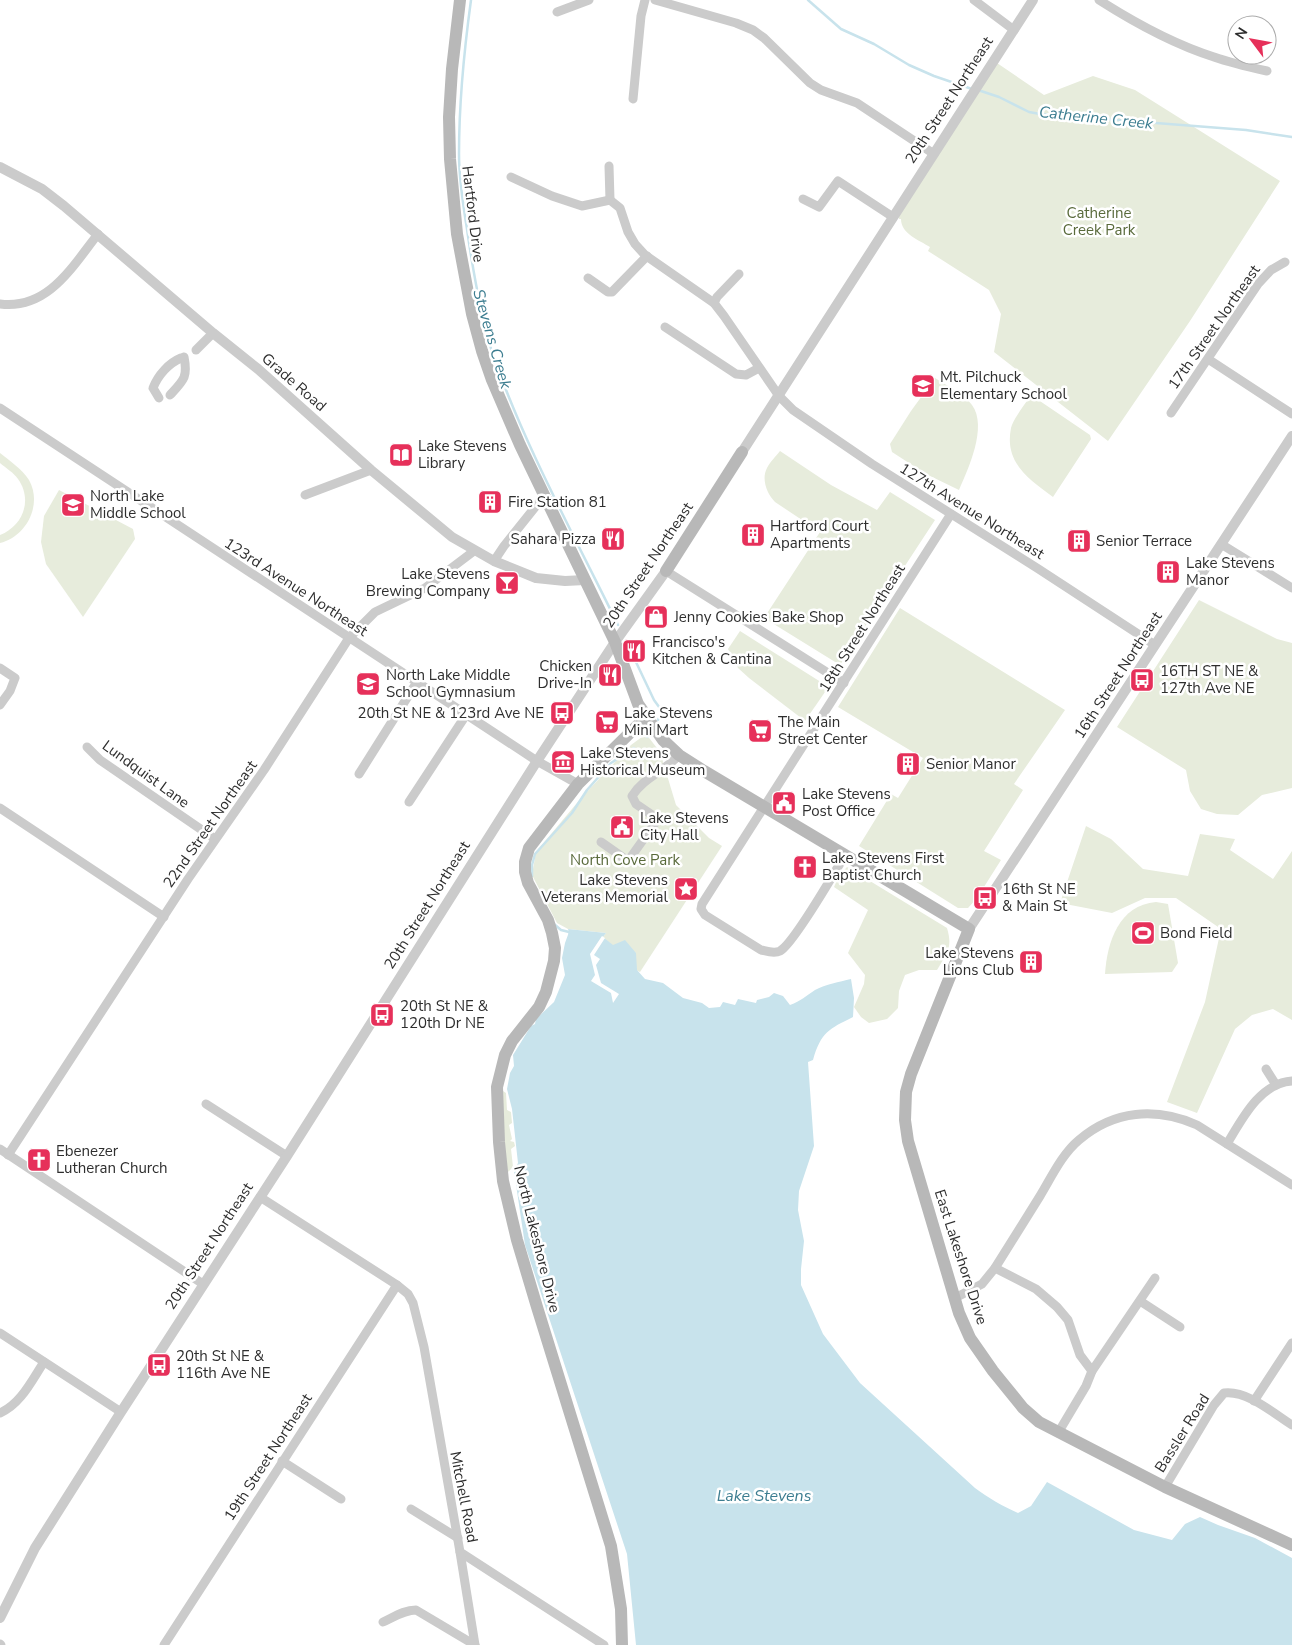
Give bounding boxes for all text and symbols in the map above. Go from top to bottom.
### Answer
north arrow [1227,15,1277,65]
text: N [1231,24,1252,43]
street label: 20th Street Northeast [900,32,998,167]
water label: Catherine Creek [1038,101,1155,135]
street label: Hartford Drive [457,165,489,263]
park label: Catherine Creek Park [1063,203,1136,240]
street label: 17th Street Northeast [1163,260,1265,393]
water label: Stevens Creek [467,287,517,392]
street label: Grade Road [257,348,331,416]
place label: Mt. Pilchuck Elementary School [940,367,1067,404]
school or university icon: Mt. Pilchuck Elementary School [910,373,936,399]
place label: Lake Stevens Library [418,436,507,473]
library icon: Lake Stevens Library [388,442,414,468]
street label: 127th Avenue Northeast [896,458,1049,564]
place label: North Lake Middle School [90,486,186,523]
building icon: Fire Station 81 [477,489,503,515]
school or university icon: North Lake Middle School [60,492,86,518]
place label: Fire Station 81 [508,492,607,512]
street label: 20th Street Northeast [598,498,698,632]
place label: Hartford Court Apartments [770,516,869,553]
building icon: Hartford Court Apartments [740,522,766,548]
restaurant icon: Sahara Pizza [600,526,626,552]
building icon: Senior Terrace [1066,528,1092,554]
place label: Sahara Pizza [511,529,596,549]
place label: Senior Terrace [1096,531,1192,551]
street label: 123rd Avenue Northeast [220,533,372,641]
place label: Lake Stevens Manor [1186,553,1275,590]
street label: 18th Street Northeast [814,559,910,696]
building icon: Lake Stevens Manor [1155,559,1181,585]
place label: Lake Stevens Brewing Company [366,564,490,601]
bar icon: Lake Stevens Brewing Company [494,570,520,596]
shop icon: Jenny Cookies Bake Shop [643,604,669,630]
place label: Jenny Cookies Bake Shop [673,607,844,627]
street label: 16th Street Northeast [1069,607,1167,742]
place label: Francisco's Kitchen & Cantina [652,632,772,669]
restaurant icon: Francisco's Kitchen & Cantina [621,638,647,664]
place label: Chicken Drive-In [538,656,592,693]
place label: 16TH ST NE & 127th Ave NE [1160,661,1259,698]
restaurant icon: Chicken Drive-In [597,662,623,688]
place label: North Lake Middle School Gymnasium [386,665,516,702]
bus stop icon: 16TH ST NE & 127th Ave NE [1129,667,1155,693]
school or university icon: North Lake Middle School Gymnasium [355,671,381,697]
bus stop icon: 20th St NE & 123rd Ave NE [549,700,575,726]
place label: 20th St NE & 123rd Ave NE [357,703,544,723]
place label: Lake Stevens Mini Mart [624,703,713,740]
supermarket icon: Lake Stevens Mini Mart [594,709,620,735]
place label: The Main Street Center [778,712,868,749]
supermarket icon: The Main Street Center [747,718,773,744]
street label: Lundquist Lane [98,736,194,812]
place label: Lake Stevens Historical Museum [580,743,705,780]
museum icon: Lake Stevens Historical Museum [550,749,576,775]
building icon: Senior Manor [895,751,921,777]
place label: Senior Manor [926,754,1016,774]
street label: 22nd Street Northeast [158,756,262,892]
place label: Lake Stevens Post Office [802,784,891,821]
public building icon: Lake Stevens Post Office [771,790,797,816]
place label: Lake Stevens City Hall [640,808,729,845]
public building icon: Lake Stevens City Hall [609,814,635,840]
street label: 20th Street Northeast [379,836,475,973]
place label: Lake Stevens First Baptist Church [822,848,945,885]
park label: North Cove Park [570,850,681,870]
church icon: Lake Stevens First Baptist Church [792,854,818,880]
place label: Lake Stevens Veterans Memorial [540,870,669,907]
place icon: Lake Stevens Veterans Memorial [673,876,699,902]
place label: 16th St NE & Main St [1002,879,1076,916]
bus stop icon: 16th St NE & Main St [972,885,998,911]
sports icon: Bond Field [1130,920,1156,946]
place label: Bond Field [1160,923,1232,943]
place label: Lake Stevens Lions Club [925,943,1014,980]
building icon: Lake Stevens Lions Club [1018,949,1044,975]
place label: 20th St NE & 120th Dr NE [400,996,489,1033]
bus stop icon: 20th St NE & 120th Dr NE [369,1002,395,1028]
place label: Ebenezer Lutheran Church [56,1141,168,1178]
church icon: Ebenezer Lutheran Church [26,1147,52,1173]
street label: North Lakeshore Drive [509,1163,565,1315]
street label: 20th Street Northeast [160,1178,258,1313]
street label: East Lakeshore Drive [930,1187,992,1327]
place label: 20th St NE & 116th Ave NE [176,1346,270,1383]
bus stop icon: 20th St NE & 116th Ave NE [146,1352,172,1378]
street label: 19th Street Northeast [219,1389,317,1524]
street label: Bassler Road [1150,1390,1214,1476]
street label: Mitchell Road [445,1450,483,1544]
water label: Lake Stevens [717,1485,812,1507]

